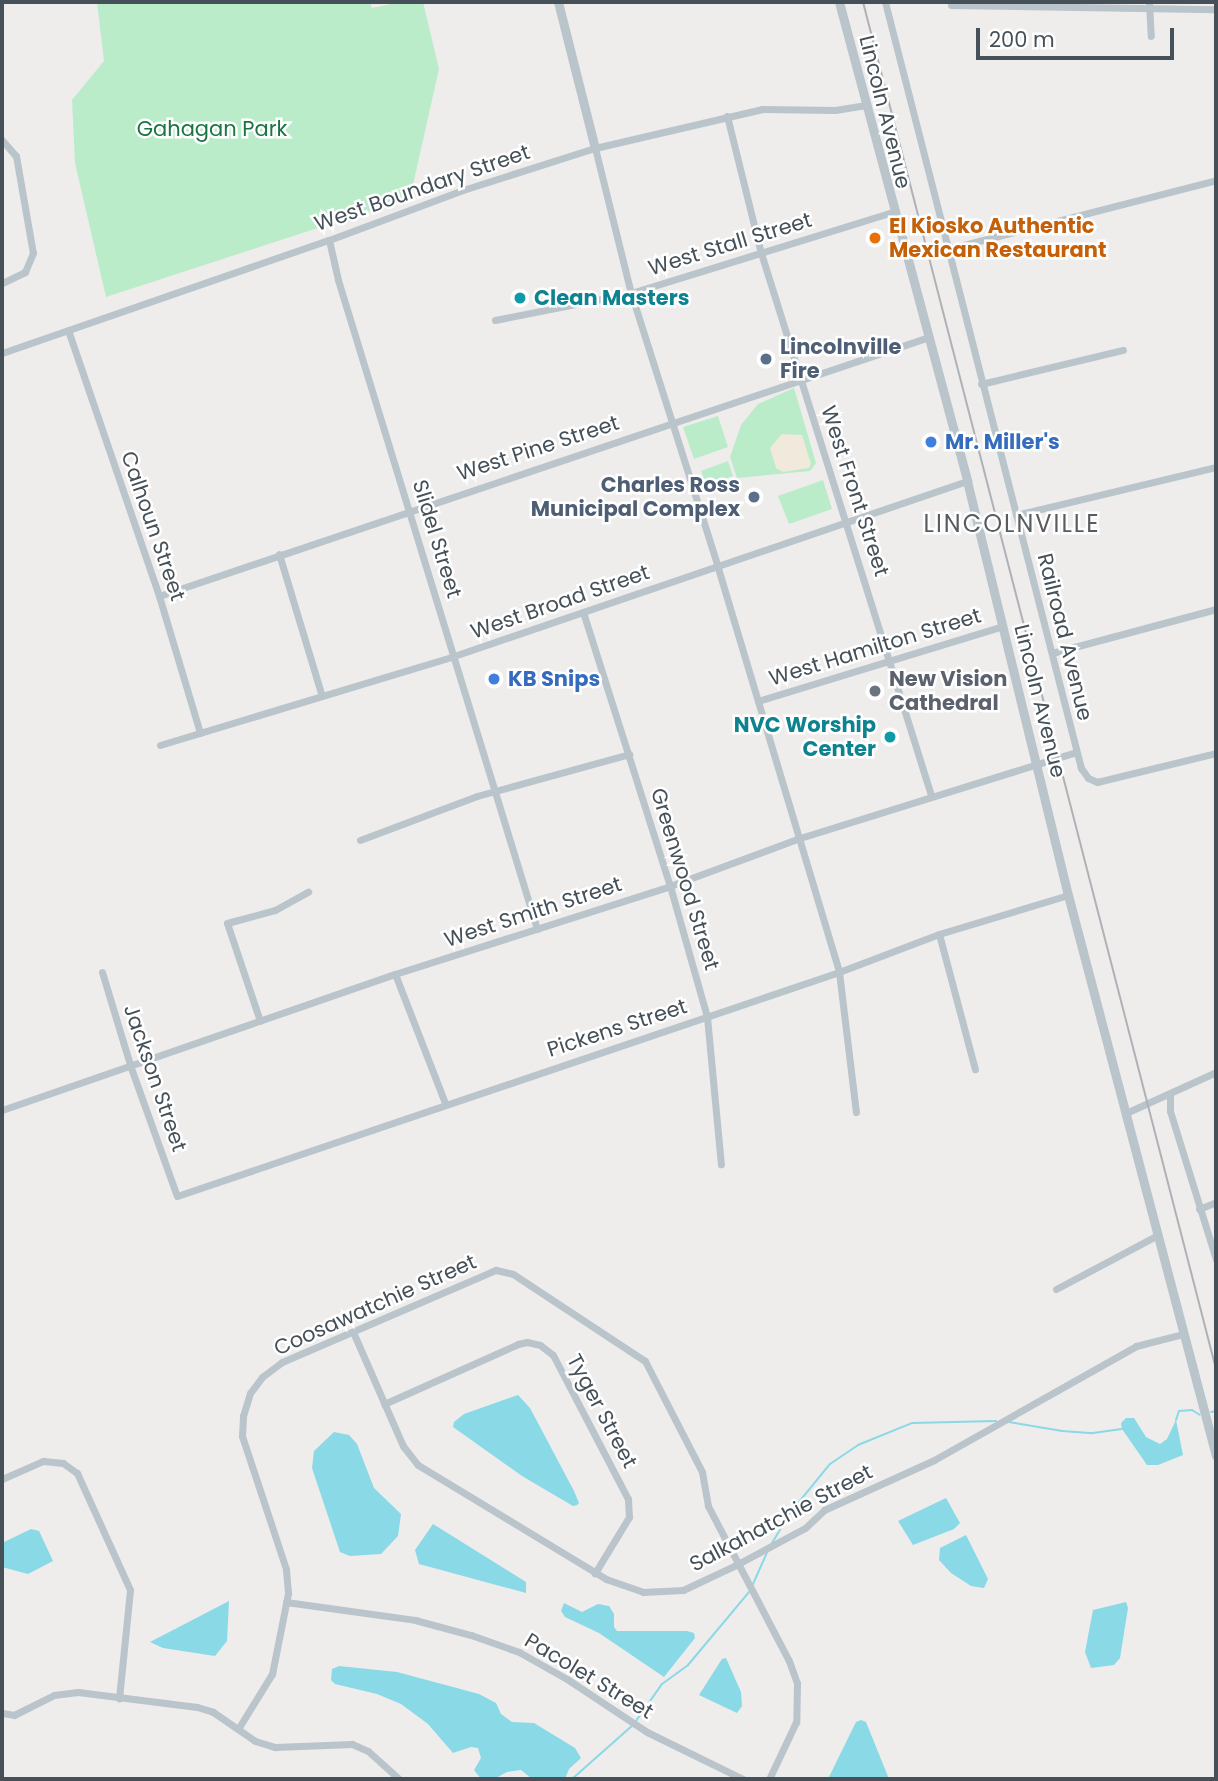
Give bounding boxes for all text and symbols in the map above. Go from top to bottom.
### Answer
scale bar [980,14,1178,58]
text: 200 m [989,25,1055,54]
street label: Lincoln Avenue [854,33,916,191]
park label: Gahagan Park [137,116,287,142]
street label: West Boundary Street [311,139,533,237]
street label: West Stall Street [645,207,815,281]
place label: El Kiosko Authentic Mexican Restaurant [889,213,1107,263]
marker: El Kiosko Authentic Mexican Restaurant [867,230,883,246]
place label: Clean Masters [534,285,689,311]
marker: Clean Masters [512,290,528,306]
place label: Lincolnville Fire [780,334,901,384]
marker: Lincolnville Fire [758,351,774,367]
street label: West Front Street [816,403,894,579]
street label: West Pine Street [454,410,622,486]
place label: Mr. Miller's [945,429,1060,455]
marker: Mr. Miller's [923,434,939,450]
street label: Calhoun Street [116,448,190,604]
place label: Charles Ross Municipal Complex [531,472,740,522]
street label: Slidel Street [407,477,467,601]
marker: Charles Ross Municipal Complex [746,489,762,505]
district label: LINCOLNVILLE [925,510,1099,538]
street label: Railroad Avenue [1032,551,1098,723]
street label: West Broad Street [467,560,653,644]
street label: West Hamilton Street [766,603,984,691]
street label: Lincoln Avenue [1009,622,1071,780]
place label: KB Snips [508,666,600,692]
place label: New Vision Cathedral [889,666,1007,716]
marker: KB Snips [486,671,502,687]
marker: New Vision Cathedral [867,683,883,699]
place label: NVC Worship Center [734,712,876,762]
marker: NVC Worship Center [882,729,898,745]
street label: Greenwood Street [645,785,725,973]
street label: West Smith Street [441,871,625,953]
street label: Pickens Street [544,994,690,1062]
street label: Jackson Street [118,1001,192,1155]
street label: Coosawatchie Street [270,1249,480,1361]
street label: Tyger Street [561,1350,643,1472]
street label: Salkahatchie Street [685,1459,877,1577]
street label: Pacolet Street [520,1628,658,1724]

